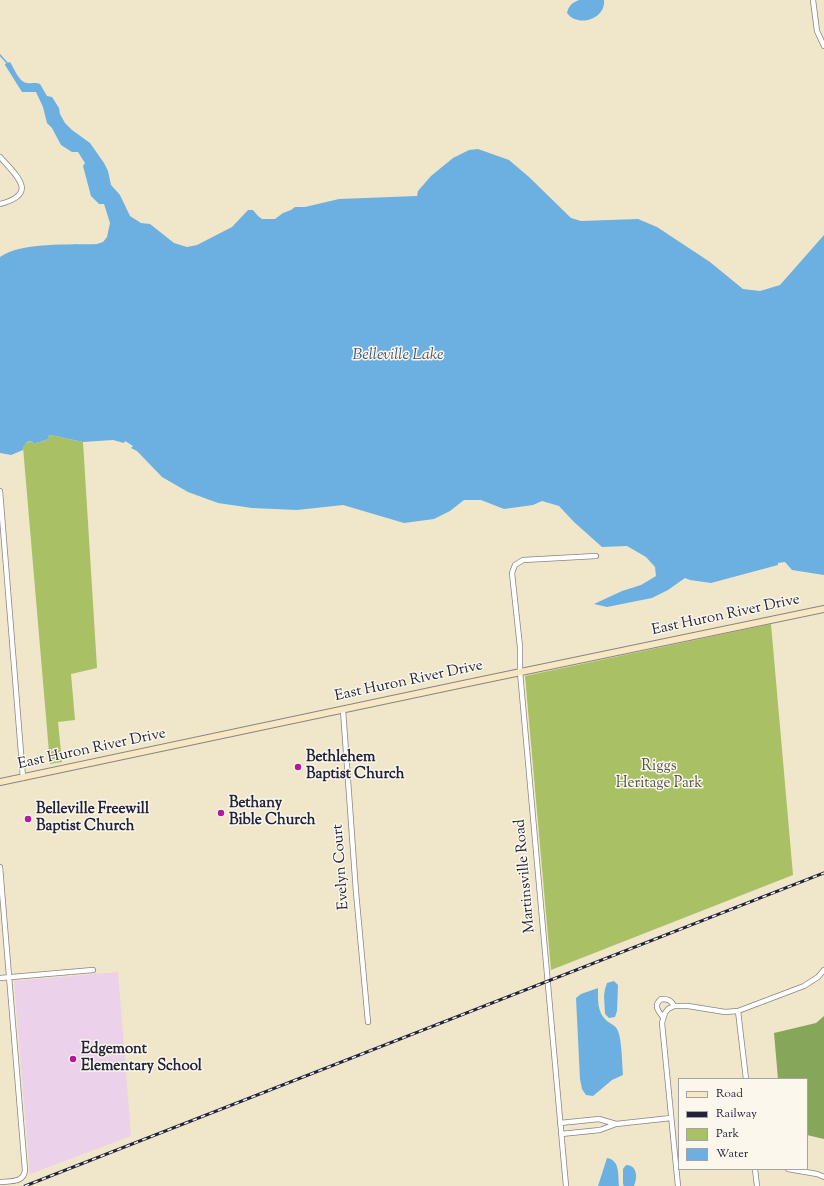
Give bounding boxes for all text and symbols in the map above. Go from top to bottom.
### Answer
water label: Belleville Lake [352,346,444,366]
street label: East Huron River Drive [650,592,802,640]
street label: East Huron River Drive [333,658,485,706]
street label: East Huron River Drive [16,726,168,774]
place label: Bethlehem Baptist Church [306,749,405,784]
park label: Riggs Heritage Park [616,758,702,793]
marker: Bethlehem Baptist Church [293,762,303,772]
place label: Bethany Bible Church [229,795,315,830]
place label: Belleville Freewill Baptist Church [36,801,149,836]
marker: Bethany Bible Church [216,808,226,818]
marker: Belleville Freewill Baptist Church [23,814,33,824]
street label: Martinsville Road [512,818,540,934]
street label: Evelyn Court [330,823,354,911]
place label: Edgemont Elementary School [81,1041,202,1076]
marker: Edgemont Elementary School [68,1054,78,1064]
legend [678,1078,808,1170]
text: Road [716,1085,743,1103]
text: Railway [716,1105,757,1123]
text: Park [716,1125,739,1143]
text: Water [716,1145,748,1163]

